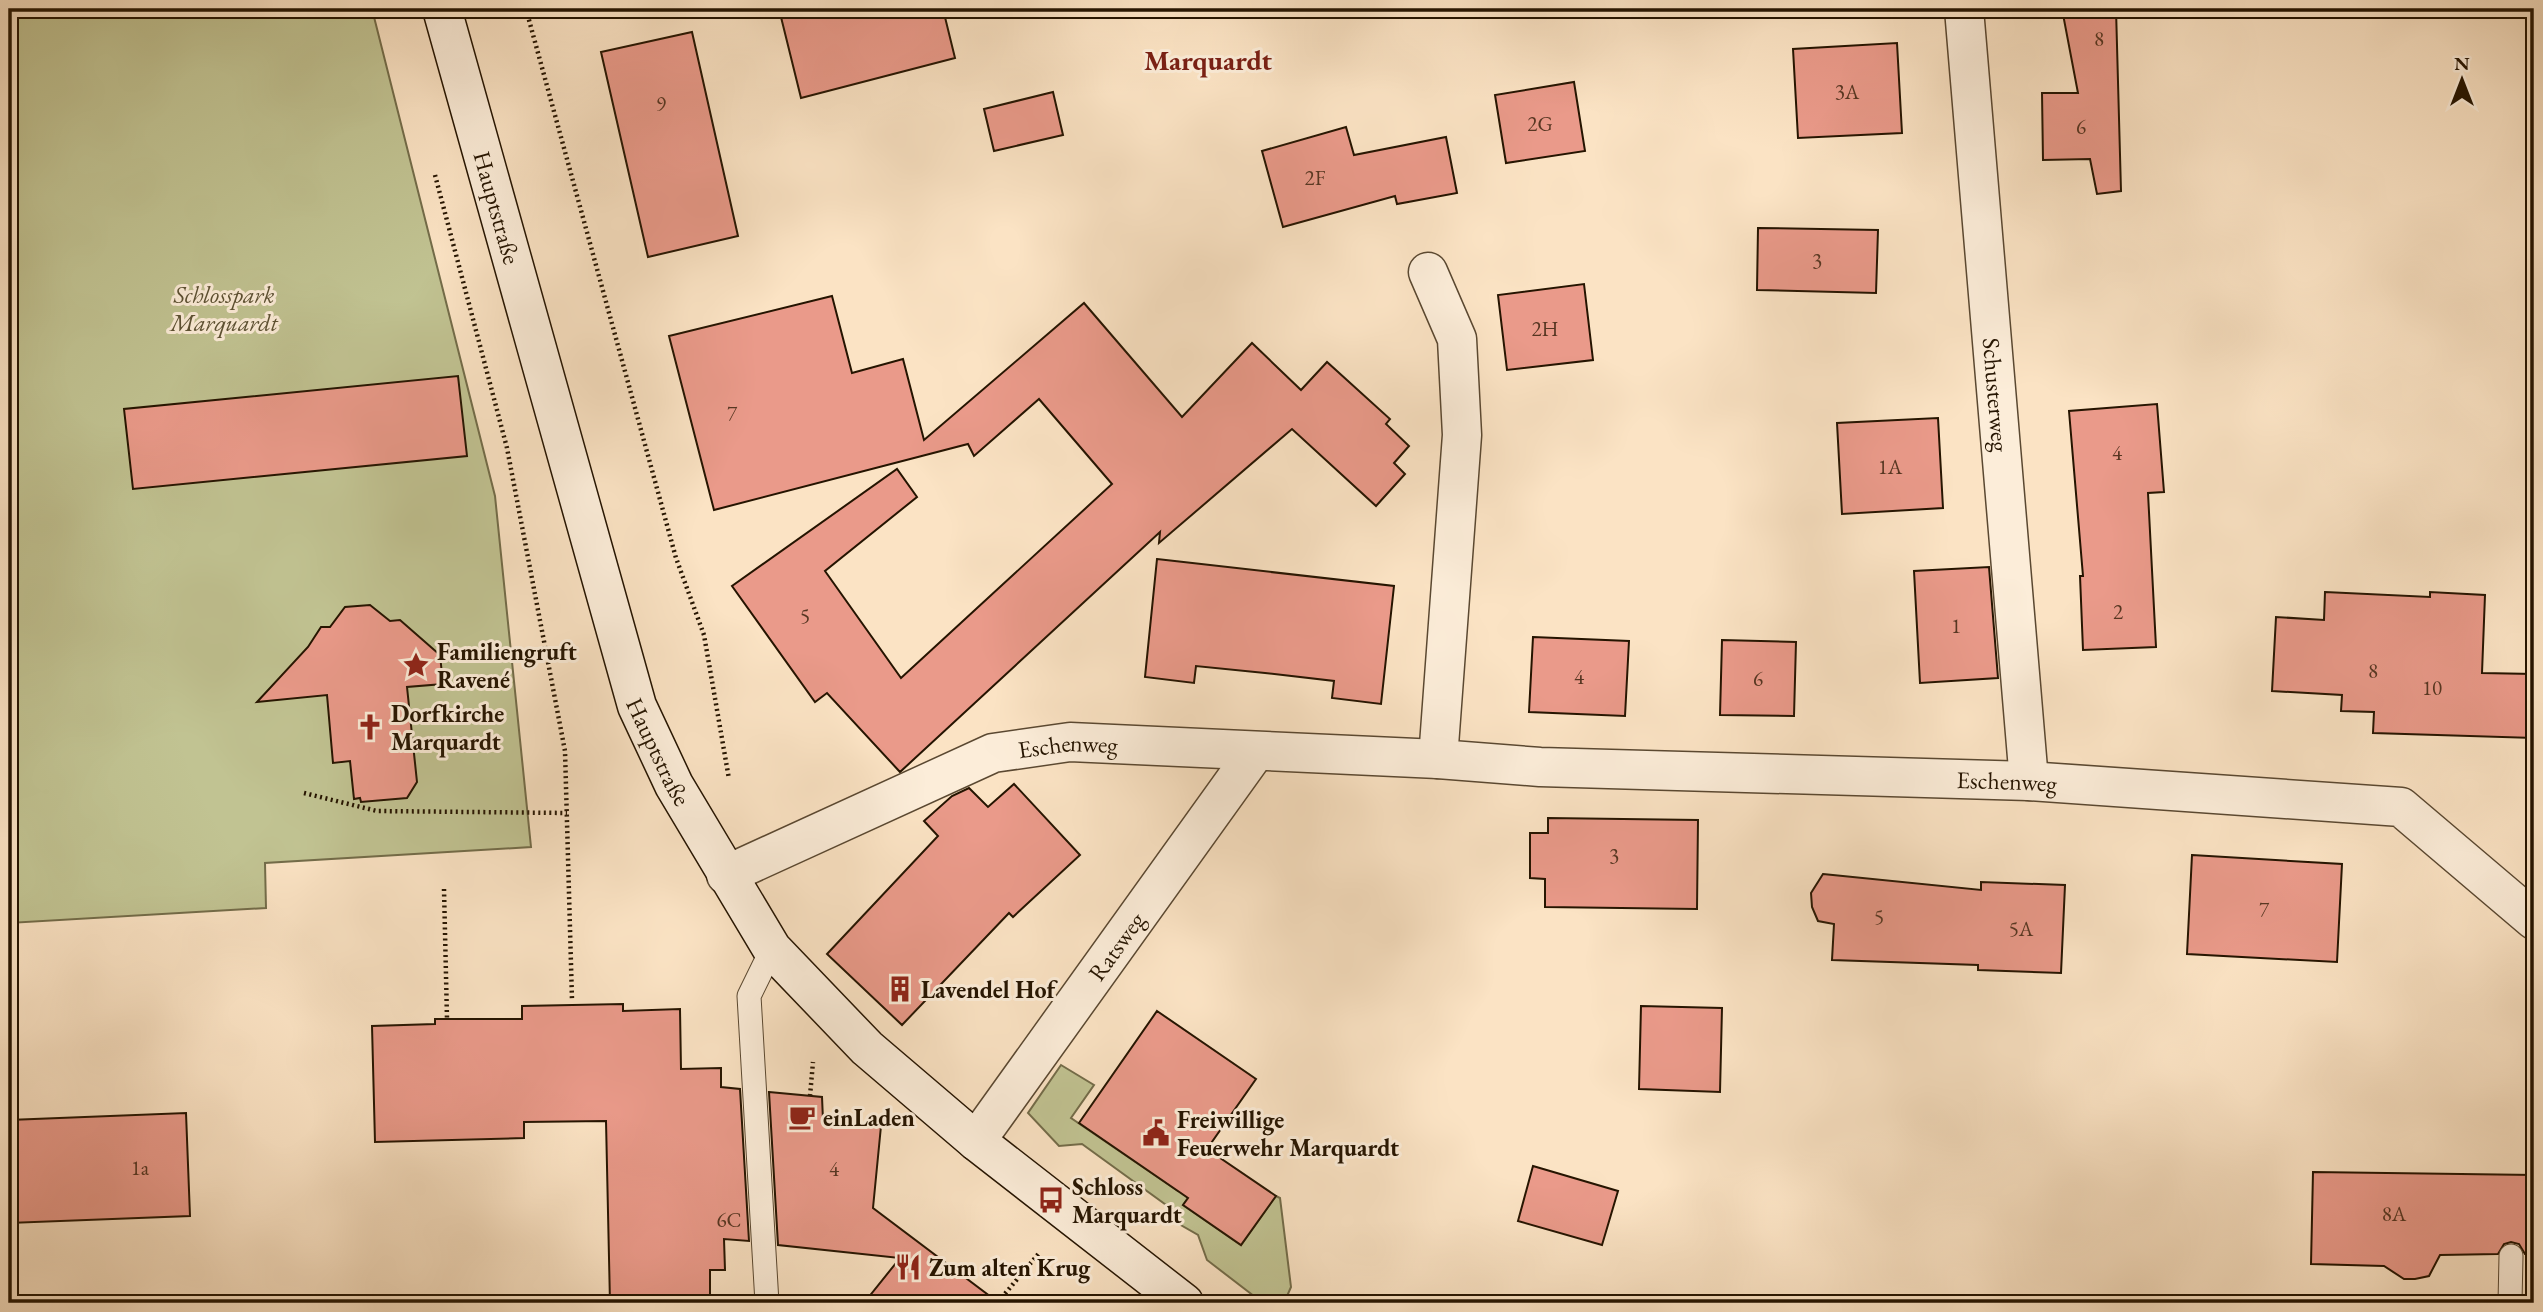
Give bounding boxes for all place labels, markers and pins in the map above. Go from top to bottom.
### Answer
place label: Familiengruft Ravené [437,636,577,695]
place icon: Familiengruft Ravené [401,650,431,680]
place label: Dorfkirche Marquardt [391,698,504,758]
church icon: Dorfkirche Marquardt [355,712,385,742]
building icon: Lavendel Hof [885,974,915,1004]
place label: Lavendel Hof [921,974,1058,1005]
cafe icon: einLaden [787,1102,817,1132]
place label: einLaden [823,1102,915,1133]
place label: Freiwillige Feuerwehr Marquardt [1177,1104,1399,1164]
public building icon: Freiwillige Feuerwehr Marquardt [1141,1118,1171,1148]
place label: Schloss Marquardt [1072,1171,1182,1231]
bus stop icon: Schloss Marquardt [1036,1185,1066,1215]
restaurant icon: Zum alten Krug [893,1252,923,1282]
place label: Zum alten Krug [929,1252,1091,1284]

